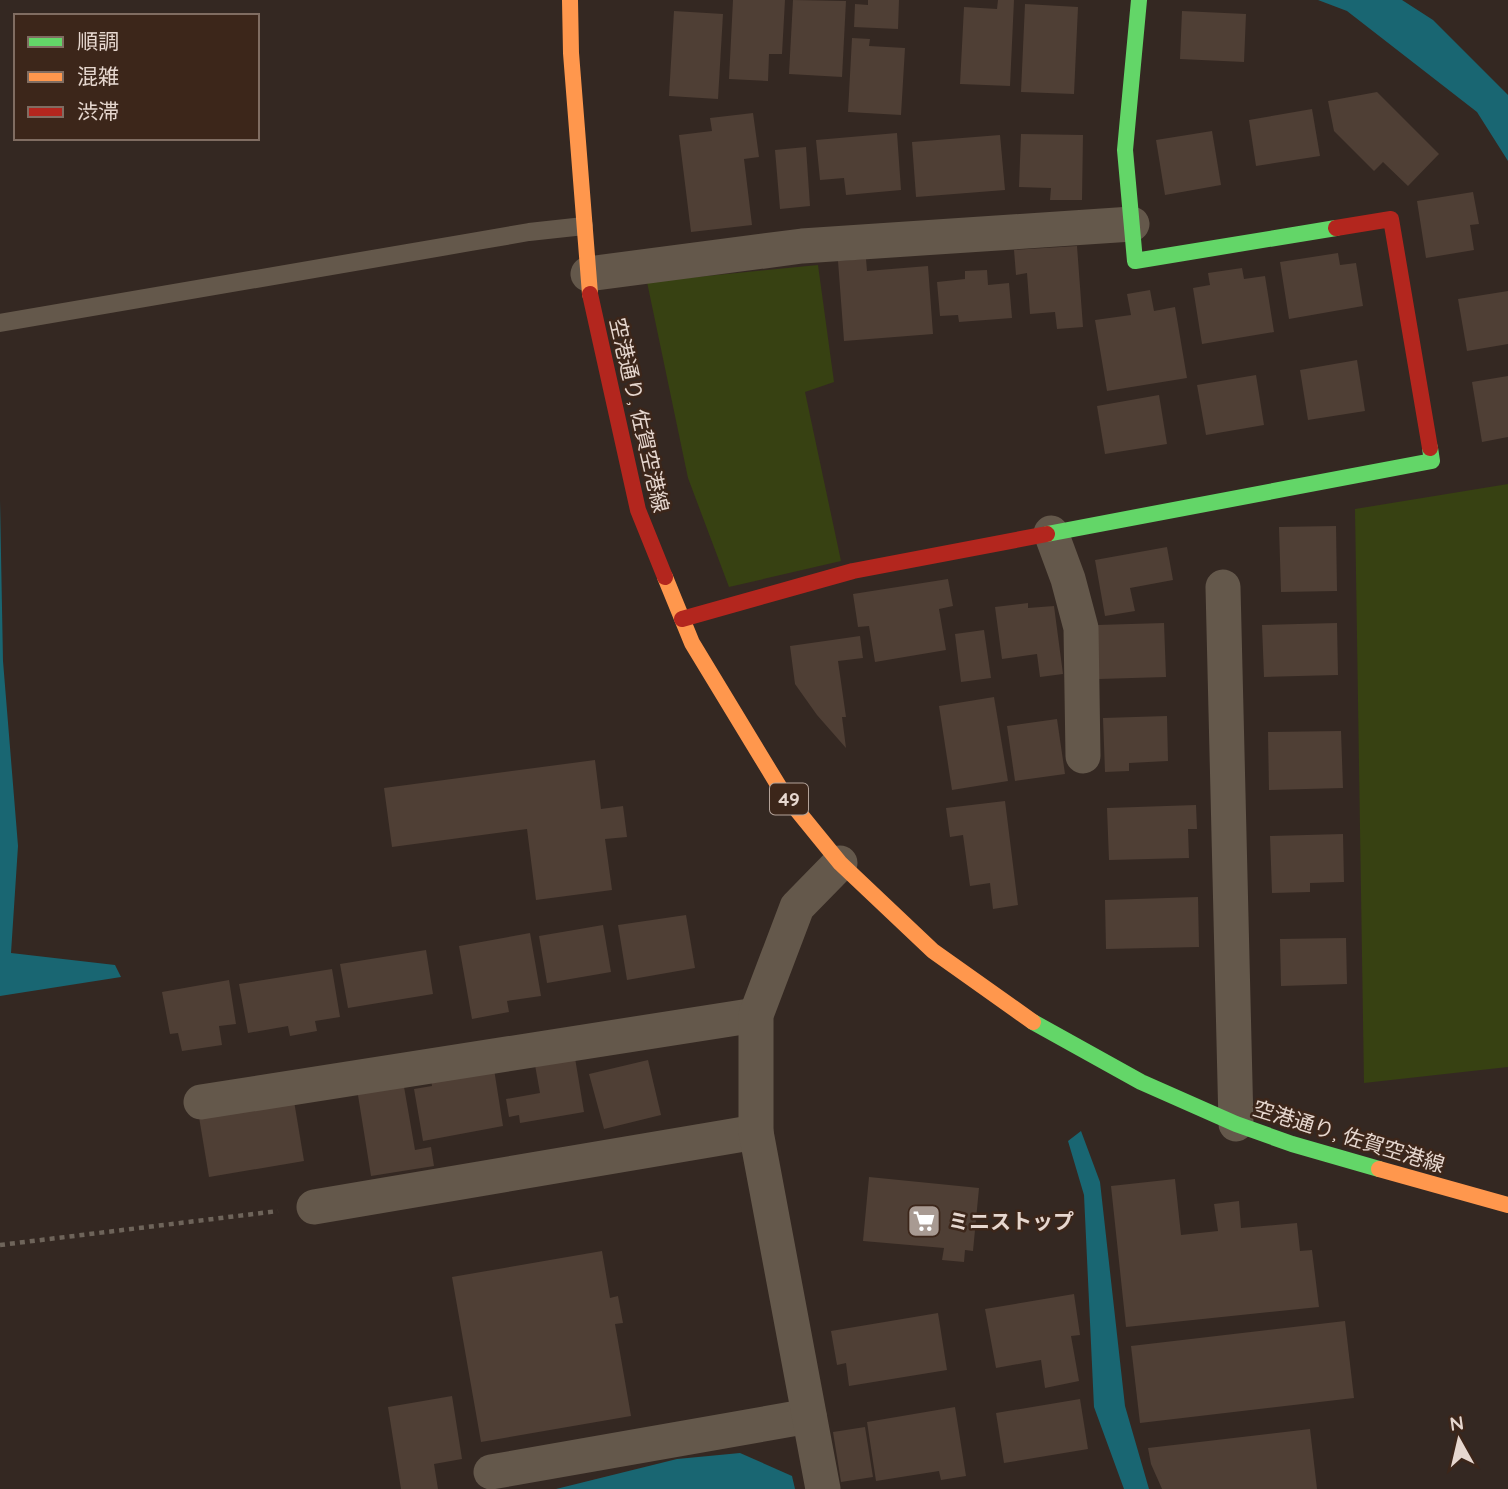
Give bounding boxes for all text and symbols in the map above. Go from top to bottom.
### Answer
legend [14,14,259,140]
text: 順調 [77,28,119,54]
text: 混雑 [77,63,119,89]
text: 渋滞 [77,98,119,124]
street label: 空港通り, 佐賀空港線 [605,315,675,515]
road number: 49 [770,784,808,814]
street label: 空港通り, 佐賀空港線 [1250,1095,1448,1177]
supermarket icon: ミニストップ [905,1202,943,1240]
place label: ミニストップ [948,1208,1074,1234]
north arrow [1424,1405,1494,1475]
text: N [1448,1410,1465,1436]

